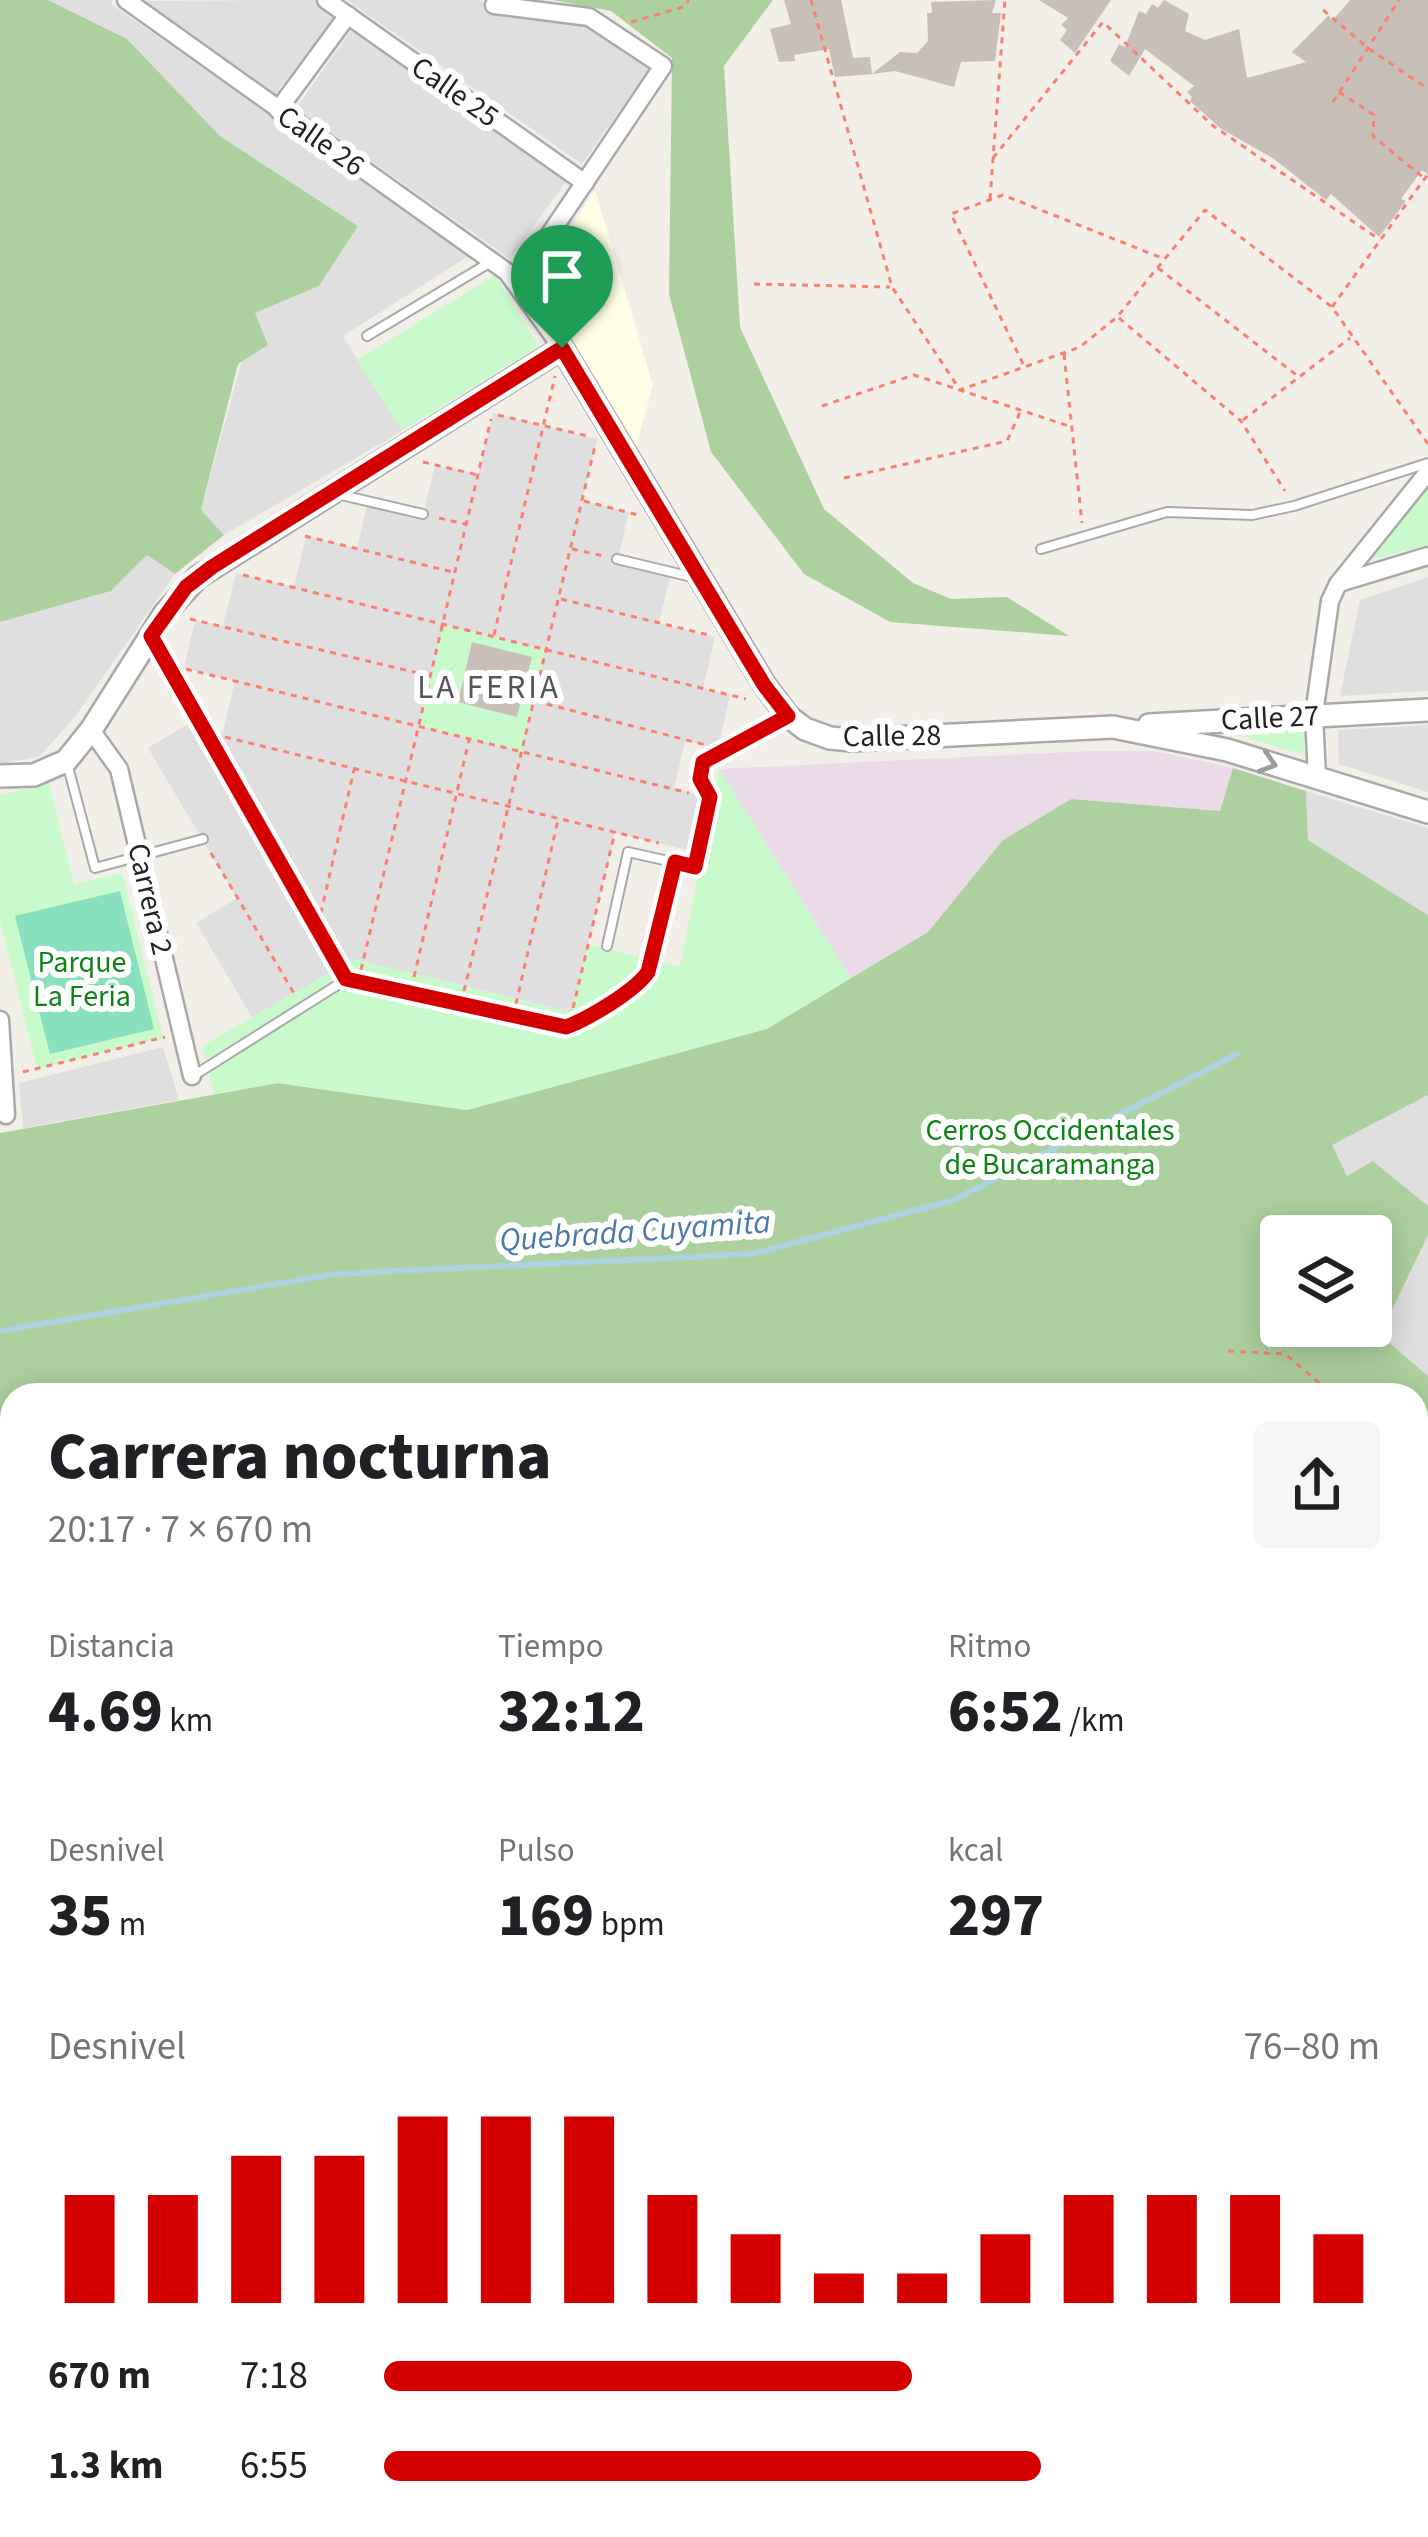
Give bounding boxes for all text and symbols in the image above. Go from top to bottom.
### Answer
street label: Calle 25 [402,46,508,138]
street label: Calle 26 [268,95,374,187]
pin [511,225,613,348]
icon: arrive [529,243,595,309]
district label: LA FERIA [417,664,561,711]
street label: Calle 27 [1220,694,1320,742]
street label: Calle 28 [843,714,941,758]
one-way arrow [1256,749,1277,774]
street label: Carrera 2 [116,839,184,959]
park label: Parque La Feria [33,941,131,1018]
park label: Cerros Occidentales de Bucaramanga [926,1109,1174,1186]
water label: Quebrada Cuyamita [498,1198,772,1264]
map controls [1260,1215,1392,1347]
button: layers [1260,1215,1392,1347]
text: Carrera nocturna [48,1410,552,1504]
button: share [1254,1422,1380,1548]
text: 20:17 · 7 × 670 m [48,1502,313,1558]
text: Distancia [48,1623,175,1670]
text: Tiempo [498,1623,604,1670]
text: Ritmo [948,1623,1031,1670]
text: 4.69 [48,1670,163,1755]
text: 32:12 [498,1670,645,1755]
text: 6:52 [948,1670,1063,1755]
text: km [163,1697,213,1744]
text: /km [1063,1697,1125,1744]
text: Desnivel [48,1827,165,1874]
text: Pulso [498,1827,575,1874]
text: kcal [948,1827,1004,1874]
text: 35 [48,1874,112,1959]
text: 169 [498,1874,594,1959]
text: 297 [948,1874,1044,1959]
text: m [112,1901,146,1948]
text: bpm [594,1901,665,1948]
text: Desnivel [48,2019,186,2075]
text: 76–80 m [1244,2019,1380,2075]
text: 670 m [48,2348,151,2404]
text: 7:18 [240,2348,308,2404]
text: 1.3 km [48,2438,163,2494]
text: 6:55 [240,2438,308,2494]

